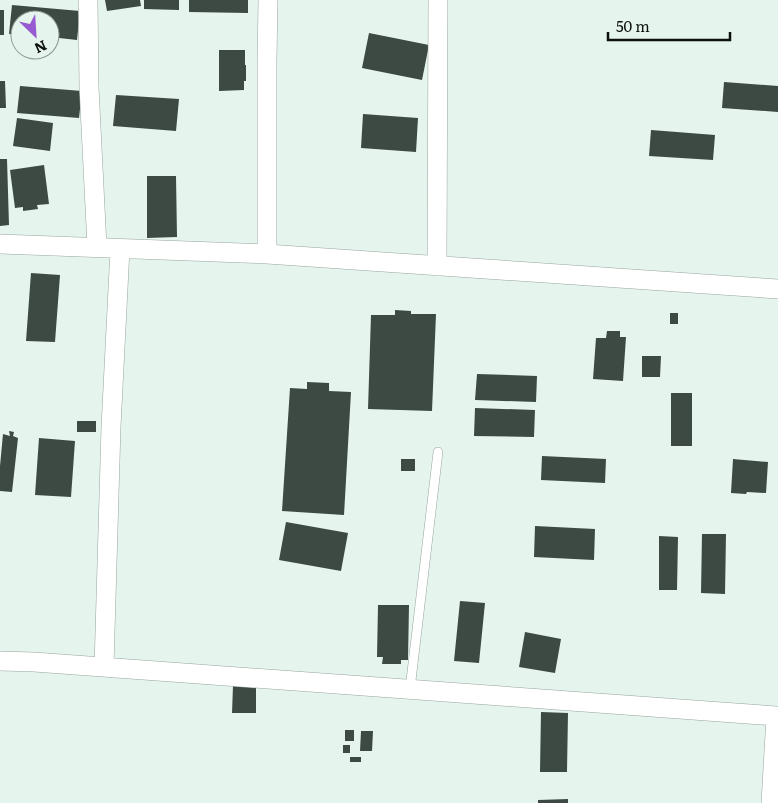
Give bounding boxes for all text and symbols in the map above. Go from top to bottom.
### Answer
north arrow [10,10,60,60]
scale bar [608,10,730,42]
text: 50 m [616,14,650,37]
text: N [31,36,50,59]

